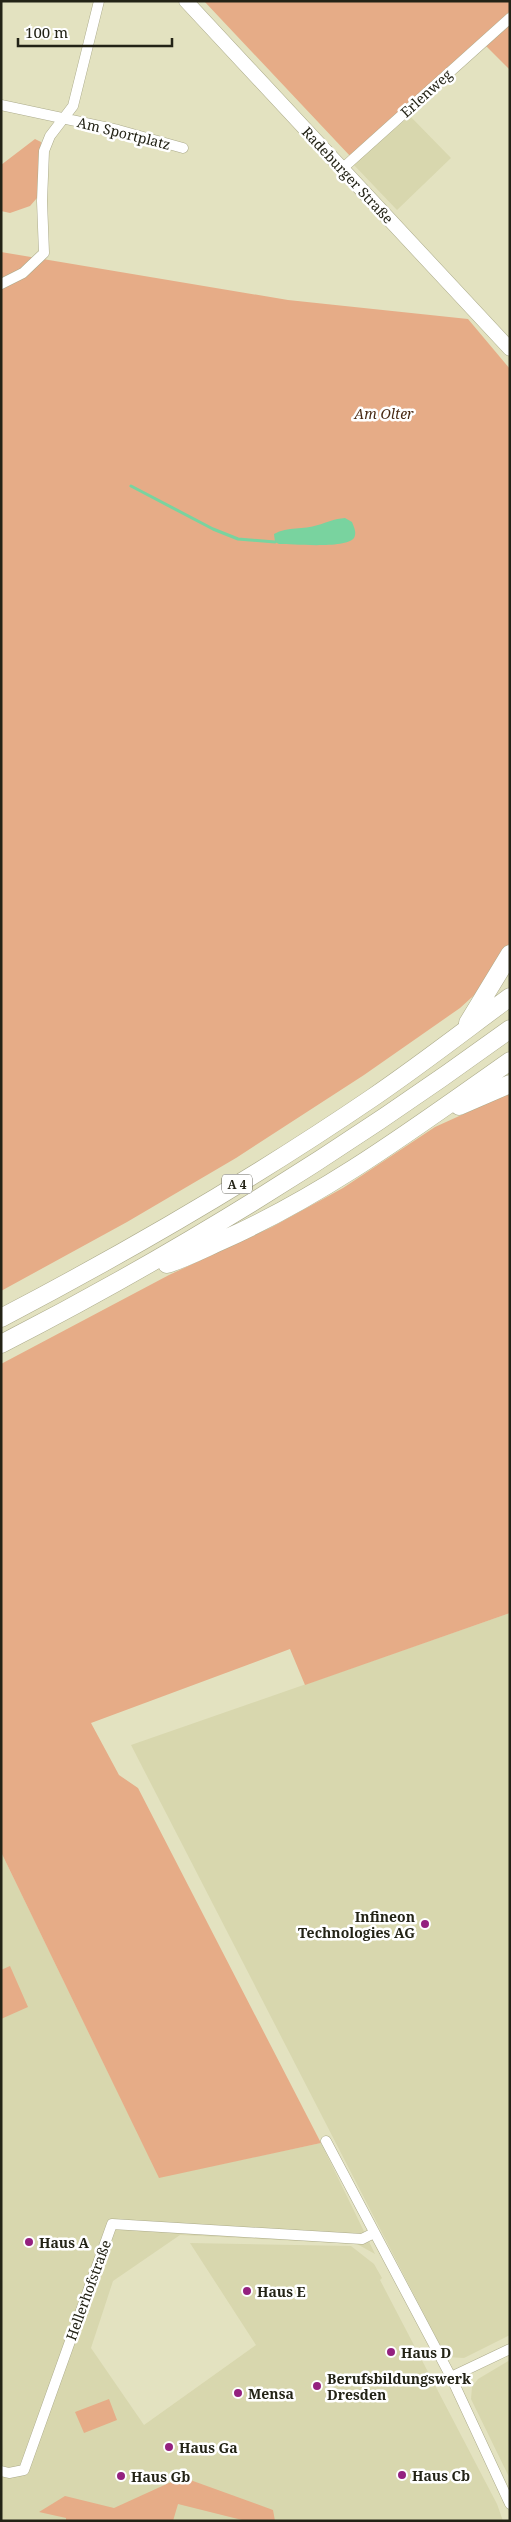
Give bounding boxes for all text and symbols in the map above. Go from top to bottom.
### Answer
scale bar [18,15,171,47]
text: 100 m [25,22,68,42]
street label: Erlenweg [396,64,456,121]
street label: Am Sportplatz [75,112,173,154]
street label: Radeburger Straße [298,123,398,227]
park label: Am Olter [353,404,414,423]
road number: A 4 [222,1174,252,1194]
place label: Infineon Technologies AG [298,1907,415,1942]
marker: Infineon Technologies AG [419,1918,431,1930]
place label: Haus A [39,2233,90,2252]
marker: Haus A [23,2236,35,2248]
street label: Hellerhofstraße [61,2237,115,2343]
place label: Haus E [257,2282,306,2301]
marker: Haus E [241,2285,253,2297]
place label: Haus D [401,2343,451,2362]
marker: Haus D [385,2346,397,2358]
place label: Berufsbildungswerk Dresden [327,2369,471,2404]
marker: Berufsbildungswerk Dresden [311,2380,323,2392]
place label: Mensa [248,2384,294,2403]
marker: Mensa [232,2387,244,2399]
place label: Haus Ga [179,2438,238,2457]
marker: Haus Ga [163,2441,175,2453]
place label: Haus Cb [412,2466,470,2485]
place label: Haus Gb [131,2467,190,2486]
marker: Haus Cb [396,2469,408,2481]
marker: Haus Gb [115,2470,127,2482]

